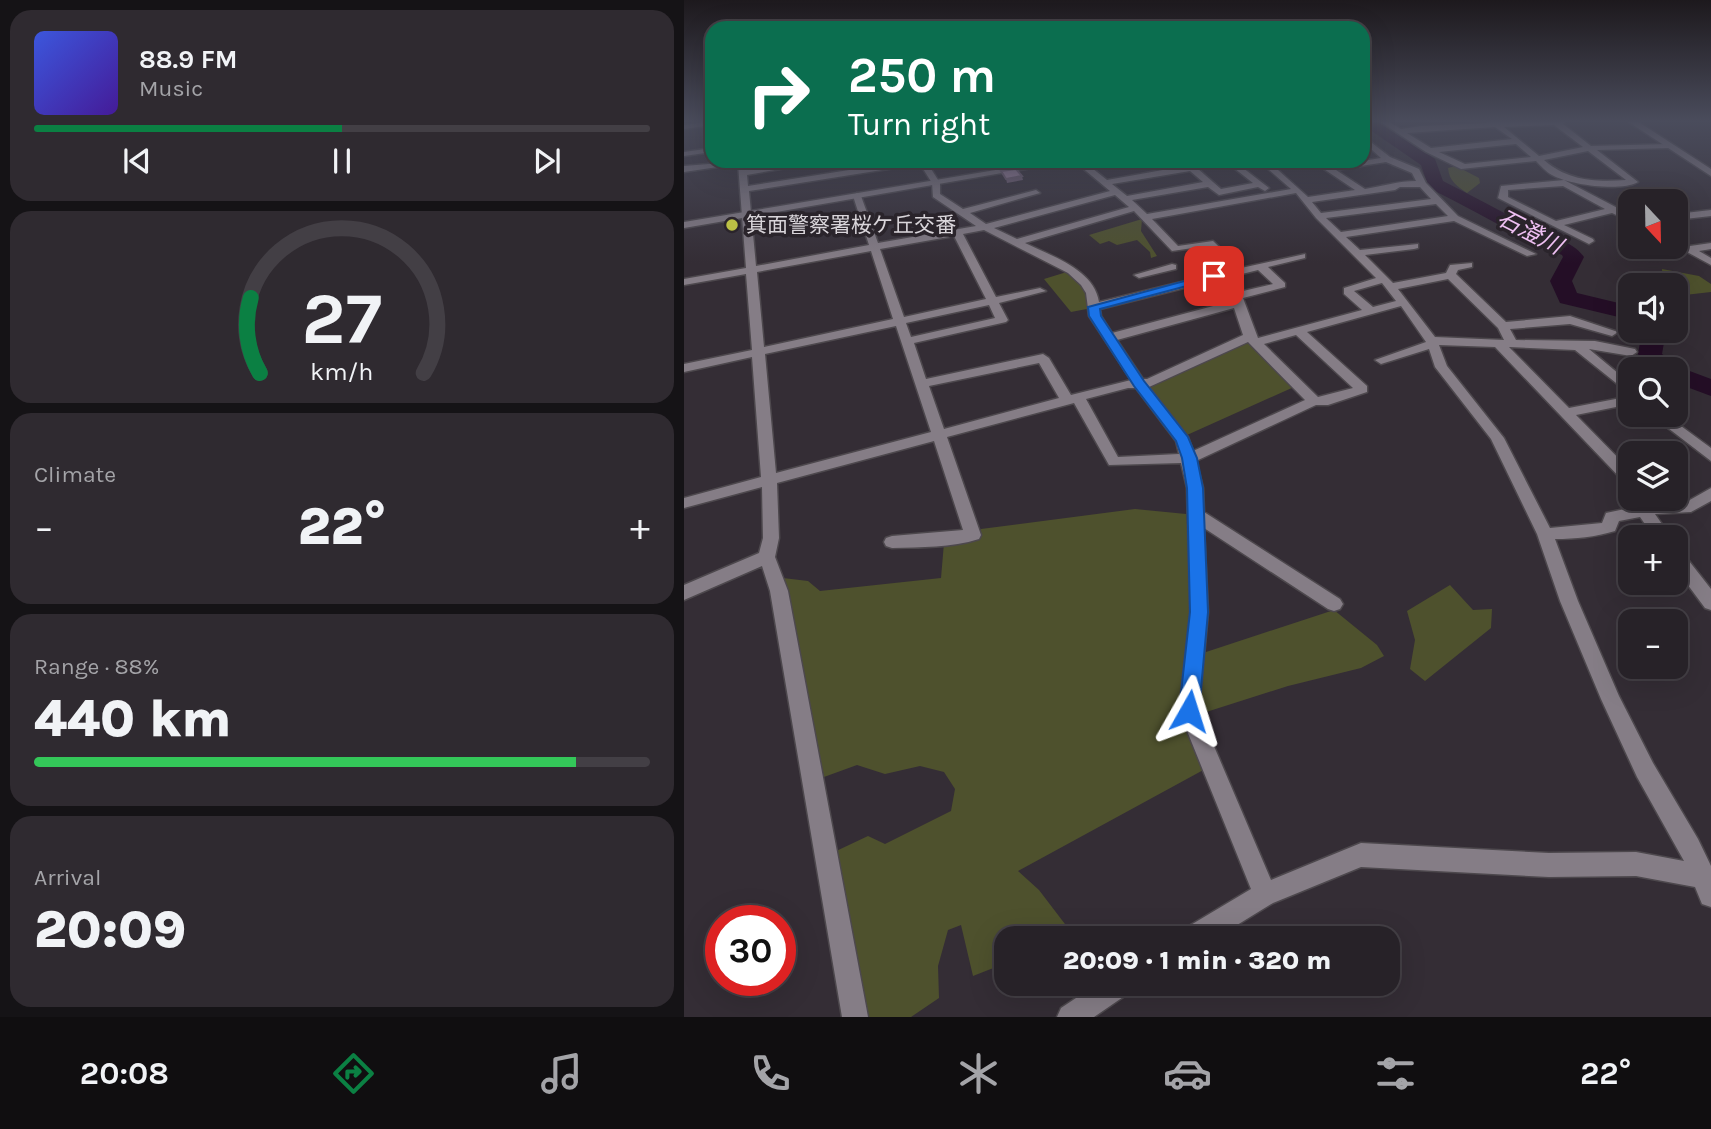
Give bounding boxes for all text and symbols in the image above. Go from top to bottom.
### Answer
text: 88.9 FM [139,44,238,75]
text: 250 m [848,47,996,104]
icon: right [733,49,824,140]
text: Music [139,75,203,102]
text: Turn right [848,106,990,143]
icon: previous [118,142,156,180]
icon: pause [323,142,361,180]
icon: next [528,142,566,180]
north arrow [1618,189,1688,259]
map controls [1618,189,1688,679]
water label: 石澄川 [1493,204,1570,261]
place label: 箕面警察署桜ケ丘交番 [746,213,956,237]
marker: 箕面警察署桜ケ丘交番 [724,217,740,233]
pin [1184,246,1244,306]
icon: arrive [1195,257,1233,295]
button: sound [1618,273,1688,343]
text: 27 [302,277,382,362]
text: km/h [310,357,374,386]
button: search [1618,357,1688,427]
button: layers [1618,441,1688,511]
text: Climate [34,461,116,488]
text: 22° [298,496,386,557]
text: − [34,505,54,550]
text: + [630,505,650,550]
button: + [1618,525,1688,595]
button: − [1618,609,1688,679]
text: Range · 88% [34,653,159,680]
position arrow [1152,674,1226,748]
text: 440 km [34,688,231,749]
text: Arrival [34,864,101,891]
text: 20:09 [34,899,186,960]
speed limit sign: 30 [705,905,796,996]
text: 20:09 · 1 min · 320 m [1063,945,1331,976]
icon: directions [329,1049,378,1098]
icon: music [537,1049,586,1098]
icon: phone [746,1049,795,1098]
icon: climate [954,1049,1003,1098]
icon: car [1163,1049,1212,1098]
icon: filters [1371,1049,1420,1098]
text: 20:08 [80,1055,169,1092]
text: 22° [1580,1055,1631,1092]

